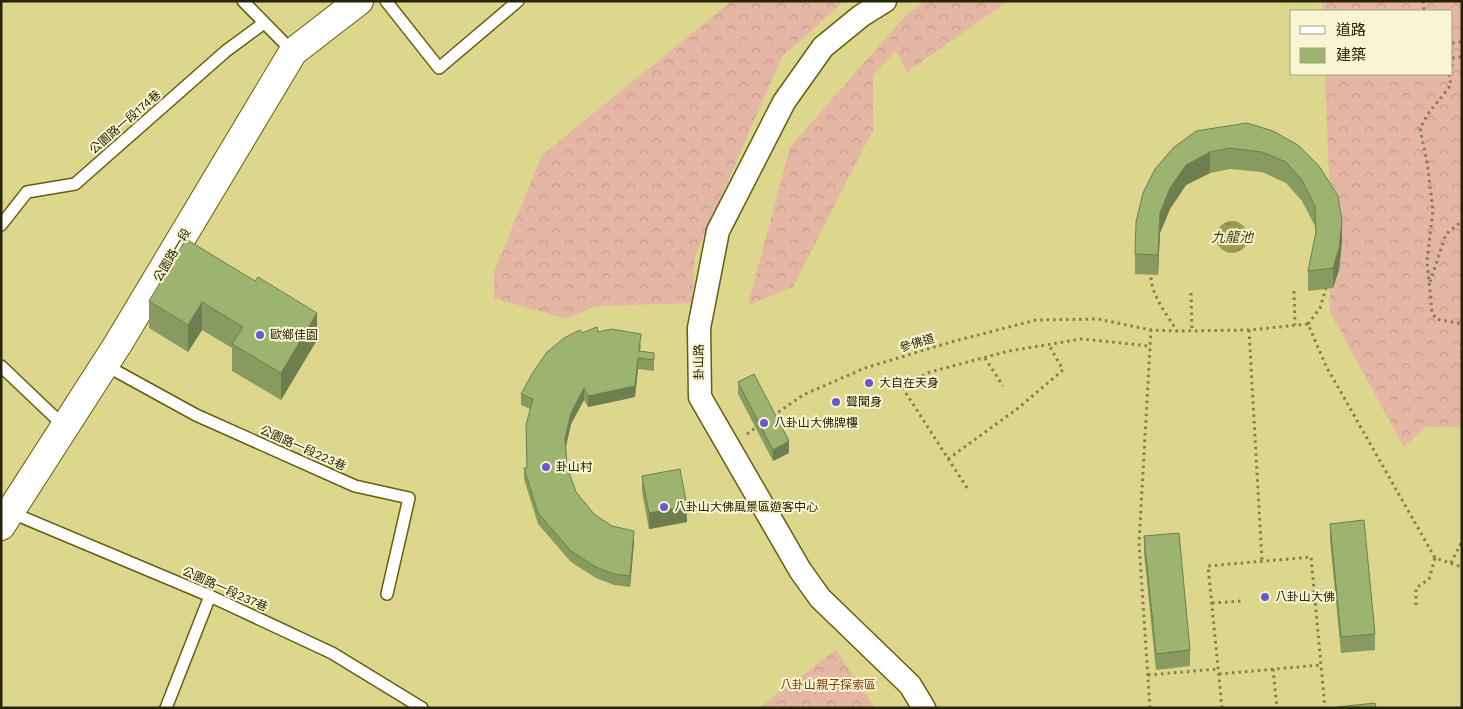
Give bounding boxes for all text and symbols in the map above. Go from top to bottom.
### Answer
legend [1290,10,1453,75]
text: 道路 [1336,21,1366,39]
text: 建築 [1336,46,1366,64]
street label: 公園路一段174巷 [86,87,164,157]
street label: 公園路一段 [151,226,193,284]
water label: 九龍池 [1211,229,1255,245]
place label: 歐鄉佳園 [270,328,318,342]
marker: 歐鄉佳園 [254,329,266,341]
street label: 參佛道 [898,331,936,355]
street label: 卦山路 [692,344,706,380]
place label: 大自在天身 [879,376,939,390]
marker: 大自在天身 [863,377,875,389]
place label: 聲聞身 [846,395,882,409]
marker: 聲聞身 [830,396,842,408]
place label: 八卦山大佛牌樓 [774,416,858,430]
marker: 八卦山大佛牌樓 [758,417,770,429]
street label: 公園路一段223巷 [258,423,348,473]
place label: 卦山村 [556,460,593,474]
marker: 卦山村 [540,461,552,473]
place label: 八卦山大佛風景區遊客中心 [674,500,818,514]
marker: 八卦山大佛風景區遊客中心 [658,501,670,513]
street label: 公園路一段237巷 [180,564,270,614]
place label: 八卦山大佛 [1275,590,1335,604]
marker: 八卦山大佛 [1259,591,1271,603]
park label: 八卦山親子探索區 [780,678,876,692]

